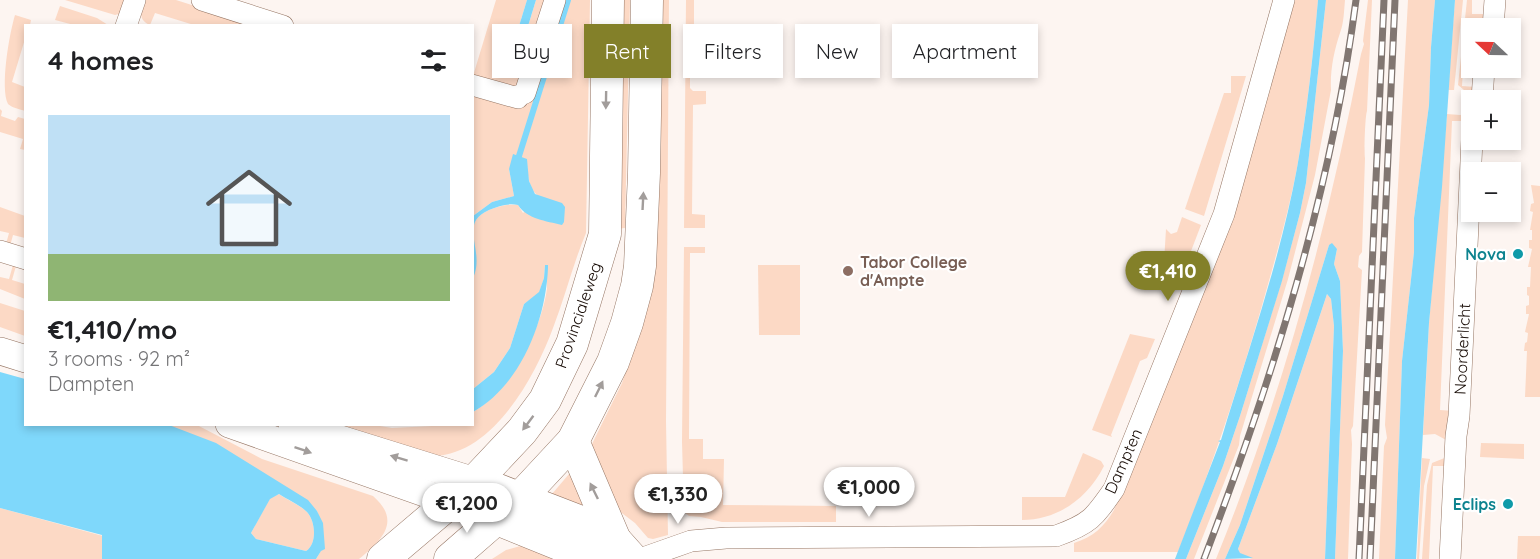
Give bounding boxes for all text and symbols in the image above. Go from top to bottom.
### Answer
north arrow [1461,18,1521,78]
map controls [1461,18,1521,222]
chip: Buy [492,24,572,78]
chip: Rent [584,24,671,78]
chip: Filters [683,24,783,78]
chip: New [795,24,880,78]
chip: Apartment [892,24,1038,78]
text: 4 homes [48,44,154,77]
icon: filters [417,44,450,77]
button: + [1461,90,1521,150]
one-way arrow [602,91,611,110]
icon: home [195,154,303,262]
button: − [1461,162,1521,222]
one-way arrow [638,192,647,211]
place label: Nova [1465,244,1506,264]
marker: Nova [1511,247,1525,261]
pin: €1,410 [1119,251,1217,302]
place label: Tabor College d'Ampte [860,252,967,290]
text: €1,410 [1139,258,1197,283]
street label: Provincialeweg [550,259,606,371]
marker: Tabor College d'Ampte [841,264,855,278]
street label: Noorderlicht [1450,303,1474,395]
text: €1,410/mo [48,313,177,346]
text: 3 rooms · 92 m² [48,346,190,371]
text: Dampten [48,371,134,396]
one-way arrow [594,380,604,397]
one-way arrow [522,415,534,430]
street label: Dampten [1100,425,1146,497]
one-way arrow [294,446,312,456]
one-way arrow [390,452,408,462]
pin: €1,000 [820,467,918,518]
pin: €1,330 [629,474,727,525]
text: €1,000 [838,474,900,499]
text: €1,330 [648,481,708,506]
one-way arrow [589,482,598,499]
pin: €1,200 [418,483,516,534]
text: €1,200 [436,490,498,515]
place label: Eclips [1453,494,1496,514]
marker: Eclips [1501,497,1515,511]

